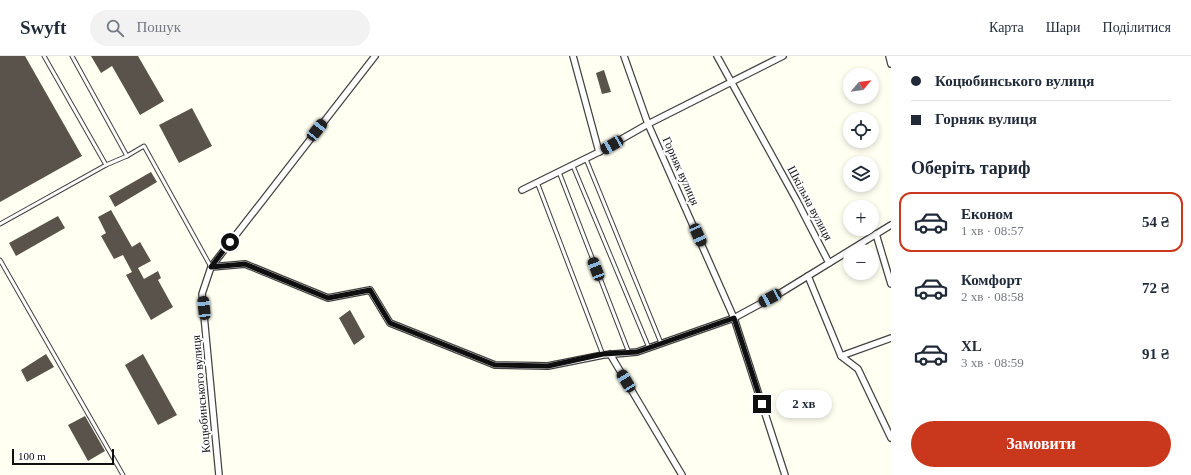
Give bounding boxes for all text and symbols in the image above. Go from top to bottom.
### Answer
search box [90,10,370,46]
text: Swyft [20,17,66,38]
icon: search [104,17,126,39]
text: Пошук [136,19,181,35]
text: Карта [989,20,1024,35]
text: Шари [1046,20,1081,35]
text: Поділитися [1103,20,1171,35]
north arrow [843,68,879,104]
map controls [843,68,879,280]
text: Коцюбинського вулиця [935,73,1094,89]
text: Горняк вулиця [935,111,1037,127]
button: locate [843,112,879,148]
car [305,117,329,143]
car [599,134,625,156]
street label: Горняк вулиця [660,134,703,208]
button: layers [843,156,879,192]
text: Оберіть тариф [911,158,1031,178]
street label: Шкільна вулиця [784,163,836,243]
button: + [843,200,879,236]
icon: car [913,204,949,240]
text: Економ [961,206,1013,222]
text: 54 ₴ [1142,214,1169,230]
car [688,222,708,248]
text: 1 хв · 08:57 [961,223,1024,238]
route start [221,233,239,251]
button: − [843,244,879,280]
car [586,256,606,282]
icon: car [913,270,949,306]
text: Комфорт [961,272,1022,288]
text: 72 ₴ [1142,280,1169,296]
car [757,287,783,309]
text: 2 хв · 08:58 [961,289,1024,304]
car [197,295,211,321]
street label: Коцюбинського вулиця [189,334,213,454]
icon: car [913,336,949,372]
text: XL [961,338,982,354]
text: 91 ₴ [1142,346,1169,362]
text: 3 хв · 08:59 [961,355,1024,370]
car [615,368,637,394]
callout: 2 хв [776,390,832,418]
route end [753,395,771,413]
text: 2 хв [792,396,816,411]
button: Замовити [911,421,1171,467]
scale bar [12,447,114,466]
text: 100 m [18,450,46,462]

